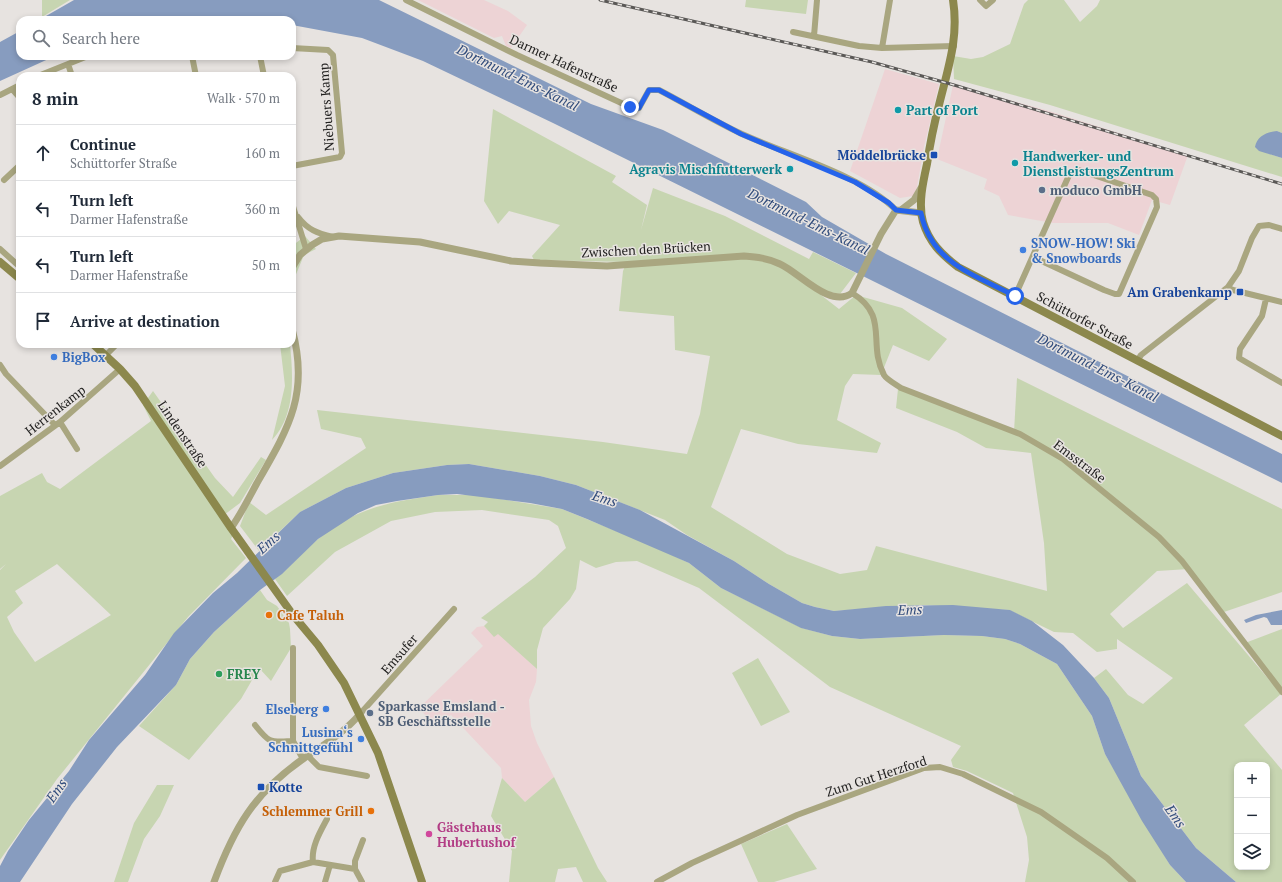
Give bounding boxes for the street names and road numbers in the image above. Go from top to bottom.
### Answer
street label: Darmer Hafenstraße [507,30,621,96]
street label: Niebuers Kamp [314,62,338,152]
street label: Zwischen den Brücken [581,237,712,261]
street label: Schüttorfer Straße [1034,287,1136,353]
street label: Herrenkamp [21,381,89,439]
street label: Lindenstraße [154,397,212,471]
street label: Emsstraße [1050,435,1110,487]
street label: Emsufer [377,630,421,678]
street label: Zum Gut Herzford [823,751,929,801]

